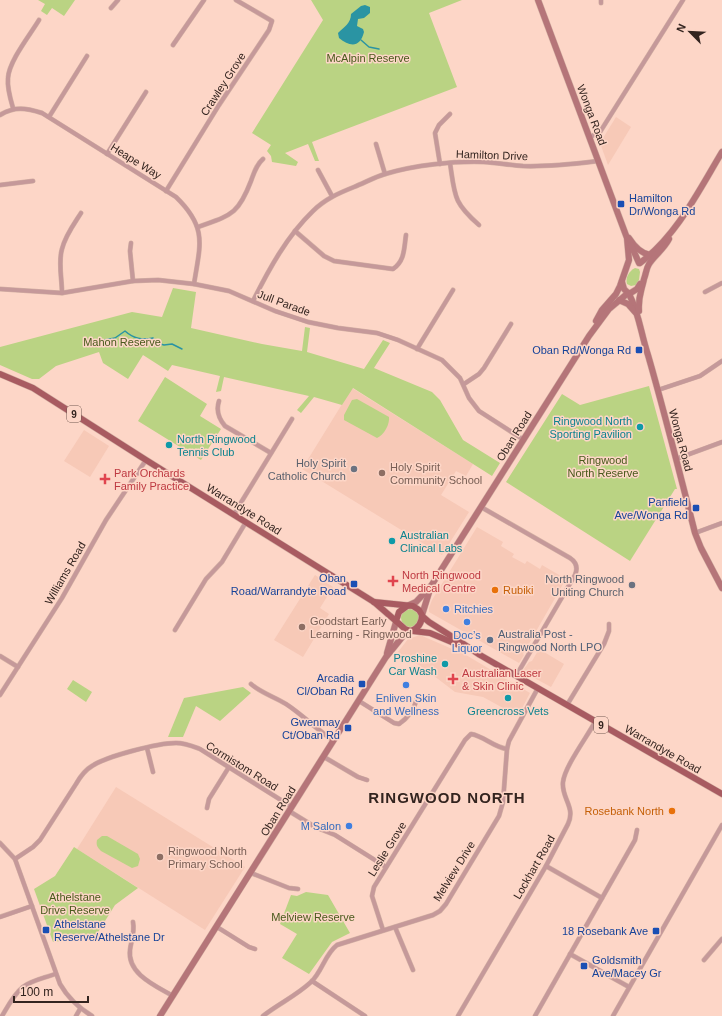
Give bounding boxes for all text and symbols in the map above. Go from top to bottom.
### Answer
north arrow [670,12,710,52]
text: N [674,22,688,34]
street label: Crawley Grove [198,50,248,118]
park label: McAlpin Reserve [326,52,410,64]
street label: Wonga Road [575,83,609,147]
street label: Heape Way [109,141,164,181]
street label: Hamilton Drive [456,148,528,162]
place label: Hamilton Dr/Wonga Rd [629,192,695,217]
marker: Hamilton Dr/Wonga Rd [616,199,626,209]
street label: Jull Parade [256,288,312,318]
park label: Mahon Reserve [83,336,161,348]
place label: Oban Rd/Wonga Rd [532,344,631,356]
marker: Oban Rd/Wonga Rd [634,345,644,355]
road number: 9 [67,406,81,422]
street label: Wonga Road [667,408,695,472]
street label: Oban Road [494,409,534,463]
place label: Ringwood North Sporting Pavilion [549,415,632,440]
marker: Ringwood North Sporting Pavilion [635,422,645,432]
place label: North Ringwood Tennis Club [177,433,256,458]
marker: North Ringwood Tennis Club [164,440,174,450]
park label: Ringwood North Reserve [568,454,638,479]
place label: Holy Spirit Catholic Church [268,457,346,482]
place label: Holy Spirit Community School [390,461,482,486]
marker: Holy Spirit Catholic Church [349,464,359,474]
place label: Park Orchards Family Practice [114,467,189,492]
marker: Holy Spirit Community School [377,468,387,478]
marker: Park Orchards Family Practice [99,473,111,485]
street label: Warrandyte Road [204,481,284,537]
place label: Panfield Ave/Wonga Rd [614,496,688,521]
marker: Panfield Ave/Wonga Rd [691,503,701,513]
place label: Australian Clinical Labs [400,529,463,554]
marker: Australian Clinical Labs [387,536,397,546]
street label: Williams Road [42,540,88,606]
place label: North Ringwood Medical Centre [402,569,481,594]
place label: Oban Road/Warrandyte Road [231,572,346,597]
place label: North Ringwood Uniting Church [545,573,624,598]
marker: North Ringwood Medical Centre [387,575,399,587]
marker: Oban Road/Warrandyte Road [349,579,359,589]
marker: North Ringwood Uniting Church [627,580,637,590]
place label: Rubiki [503,584,534,596]
marker: Rubiki [490,585,500,595]
place label: Ritchies [454,603,494,615]
marker: Ritchies [441,604,451,614]
place label: Goodstart Early Learning - Ringwood [310,615,412,640]
marker: Doc’s Liquor [462,617,472,627]
marker: Goodstart Early Learning - Ringwood [297,622,307,632]
place label: Australia Post - Ringwood North LPO [498,628,602,653]
place label: Doc’s Liquor [452,629,483,654]
marker: Australia Post - Ringwood North LPO [485,635,495,645]
place label: Proshine Car Wash [389,652,437,677]
marker: Proshine Car Wash [440,659,450,669]
place label: Australian Laser & Skin Clinic [462,667,542,692]
place label: Arcadia Cl/Oban Rd [297,672,355,697]
marker: Australian Laser & Skin Clinic [447,673,459,685]
marker: Arcadia Cl/Oban Rd [357,679,367,689]
marker: Enliven Skin and Wellness [401,680,411,690]
place label: Enliven Skin and Wellness [373,692,439,717]
marker: Greencross Vets [503,693,513,703]
place label: Greencross Vets [467,705,549,717]
place label: Gwenmay Ct/Oban Rd [282,716,340,741]
road number: 9 [594,717,608,733]
street label: Warrandyte Road [623,722,703,776]
marker: Gwenmay Ct/Oban Rd [343,723,353,733]
street label: Cormistom Road [204,739,280,793]
street label: Oban Road [258,784,298,838]
district label: RINGWOOD NORTH [368,789,526,806]
place label: Rosebank North [585,805,664,817]
marker: Rosebank North [667,806,677,816]
place label: M Salon [301,820,341,832]
street label: Leslie Grove [366,820,408,878]
marker: M Salon [344,821,354,831]
street label: Lockhart Road [511,833,557,901]
street label: Melview Drive [431,839,477,903]
place label: Ringwood North Primary School [168,845,247,870]
marker: Ringwood North Primary School [155,852,165,862]
park label: Athelstane Drive Reserve [40,891,110,916]
park label: Melview Reserve [271,911,355,923]
place label: Athelstane Reserve/Athelstane Dr [54,918,165,943]
marker: Athelstane Reserve/Athelstane Dr [41,925,51,935]
place label: 18 Rosebank Ave [562,925,648,937]
marker: 18 Rosebank Ave [651,926,661,936]
place label: Goldsmith Ave/Macey Gr [592,954,662,979]
marker: Goldsmith Ave/Macey Gr [579,961,589,971]
scale bar [14,978,88,1004]
text: 100 m [20,985,53,999]

